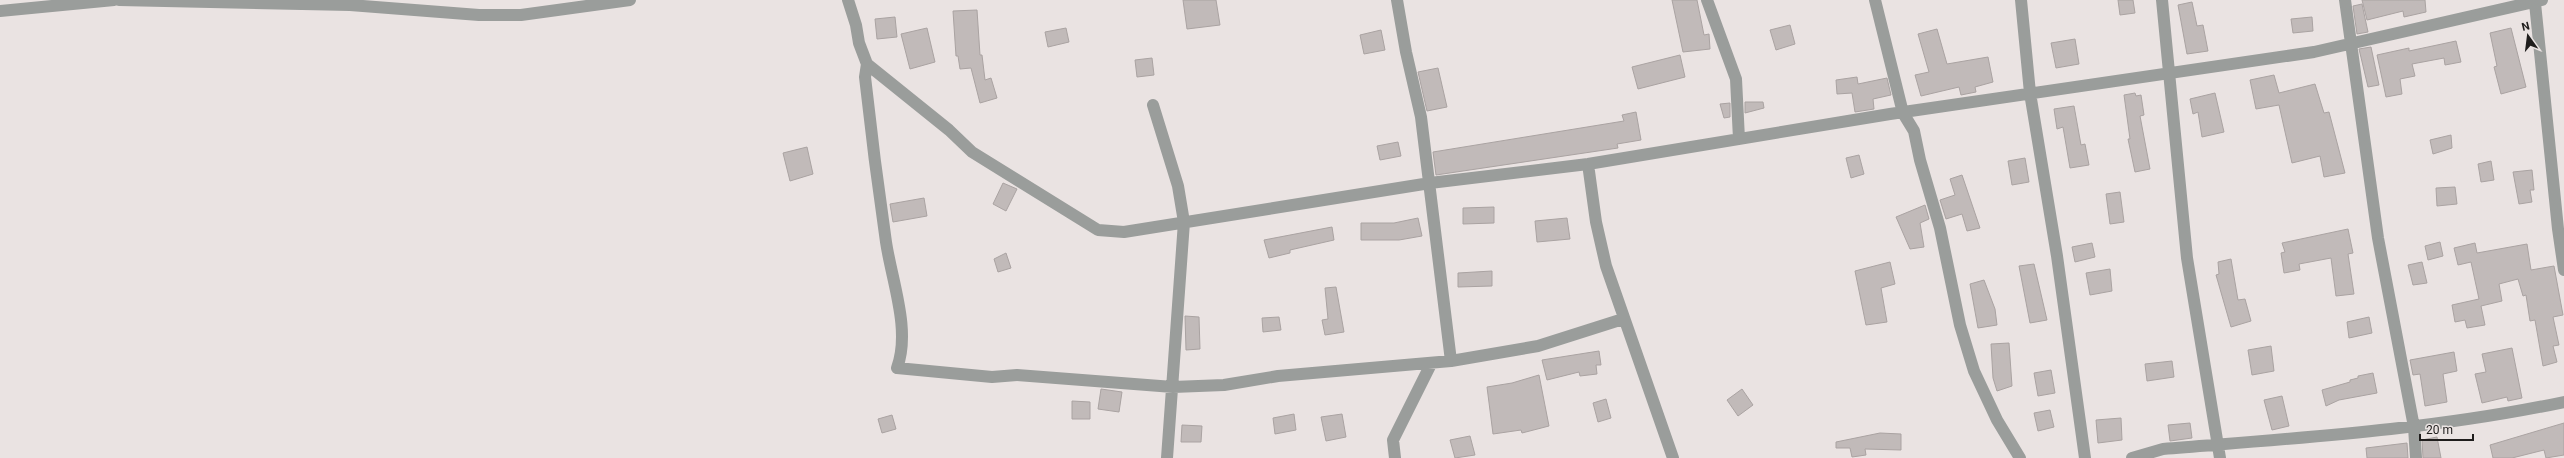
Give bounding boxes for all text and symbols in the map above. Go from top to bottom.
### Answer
north arrow [2508,16,2548,56]
text: N [2520,19,2531,34]
scale bar [2420,416,2473,442]
text: 20 m [2426,423,2453,437]

